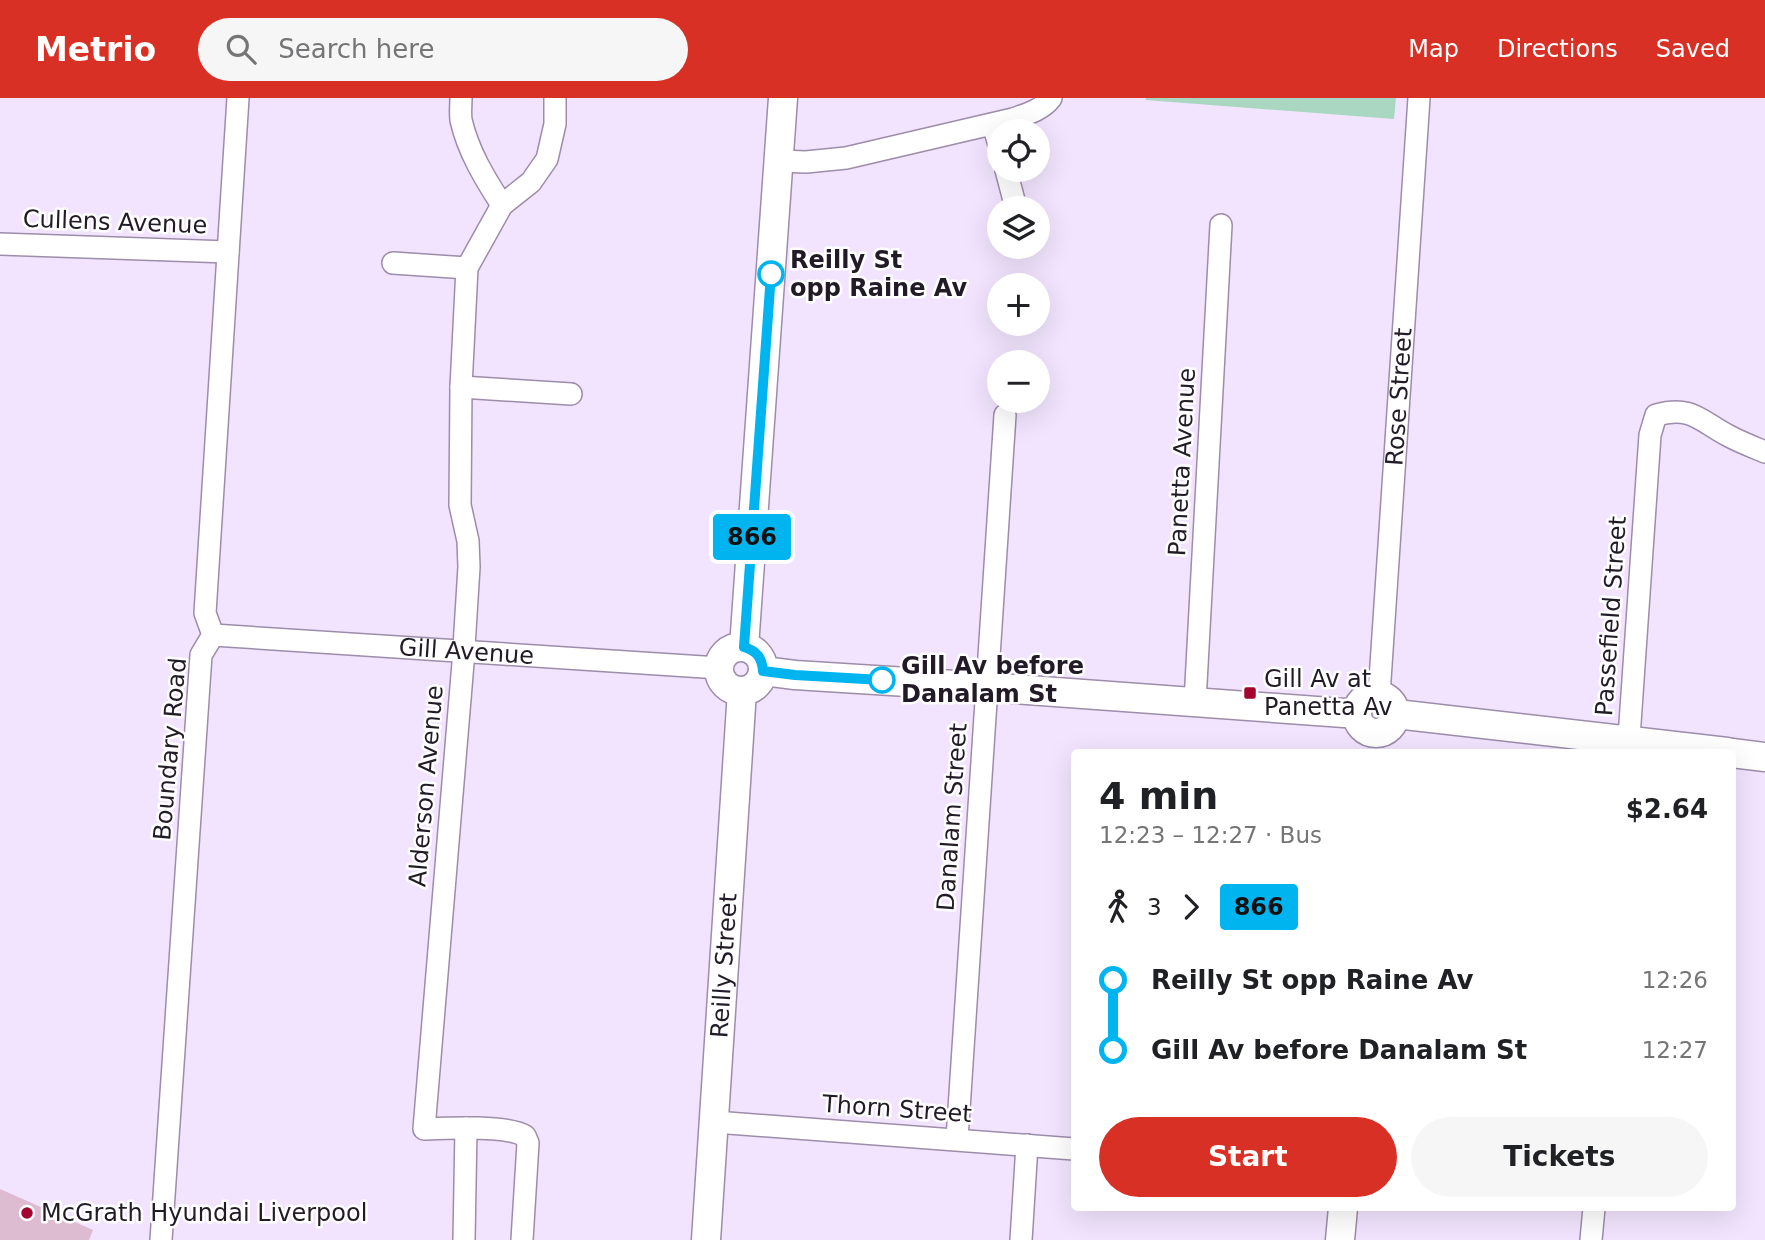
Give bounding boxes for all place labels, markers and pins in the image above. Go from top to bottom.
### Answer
place label: Reilly St opp Raine Av [790,246,968,302]
marker: Reilly St opp Raine Av [758,261,784,287]
place label: Gill Av before Danalam St [901,652,1084,708]
place label: Gill Av at Panetta Av [1264,665,1392,721]
marker: Gill Av before Danalam St [869,667,895,693]
marker: Gill Av at Panetta Av [1242,685,1258,701]
place label: McGrath Hyundai Liverpool [41,1199,367,1227]
marker: McGrath Hyundai Liverpool [19,1205,35,1221]

